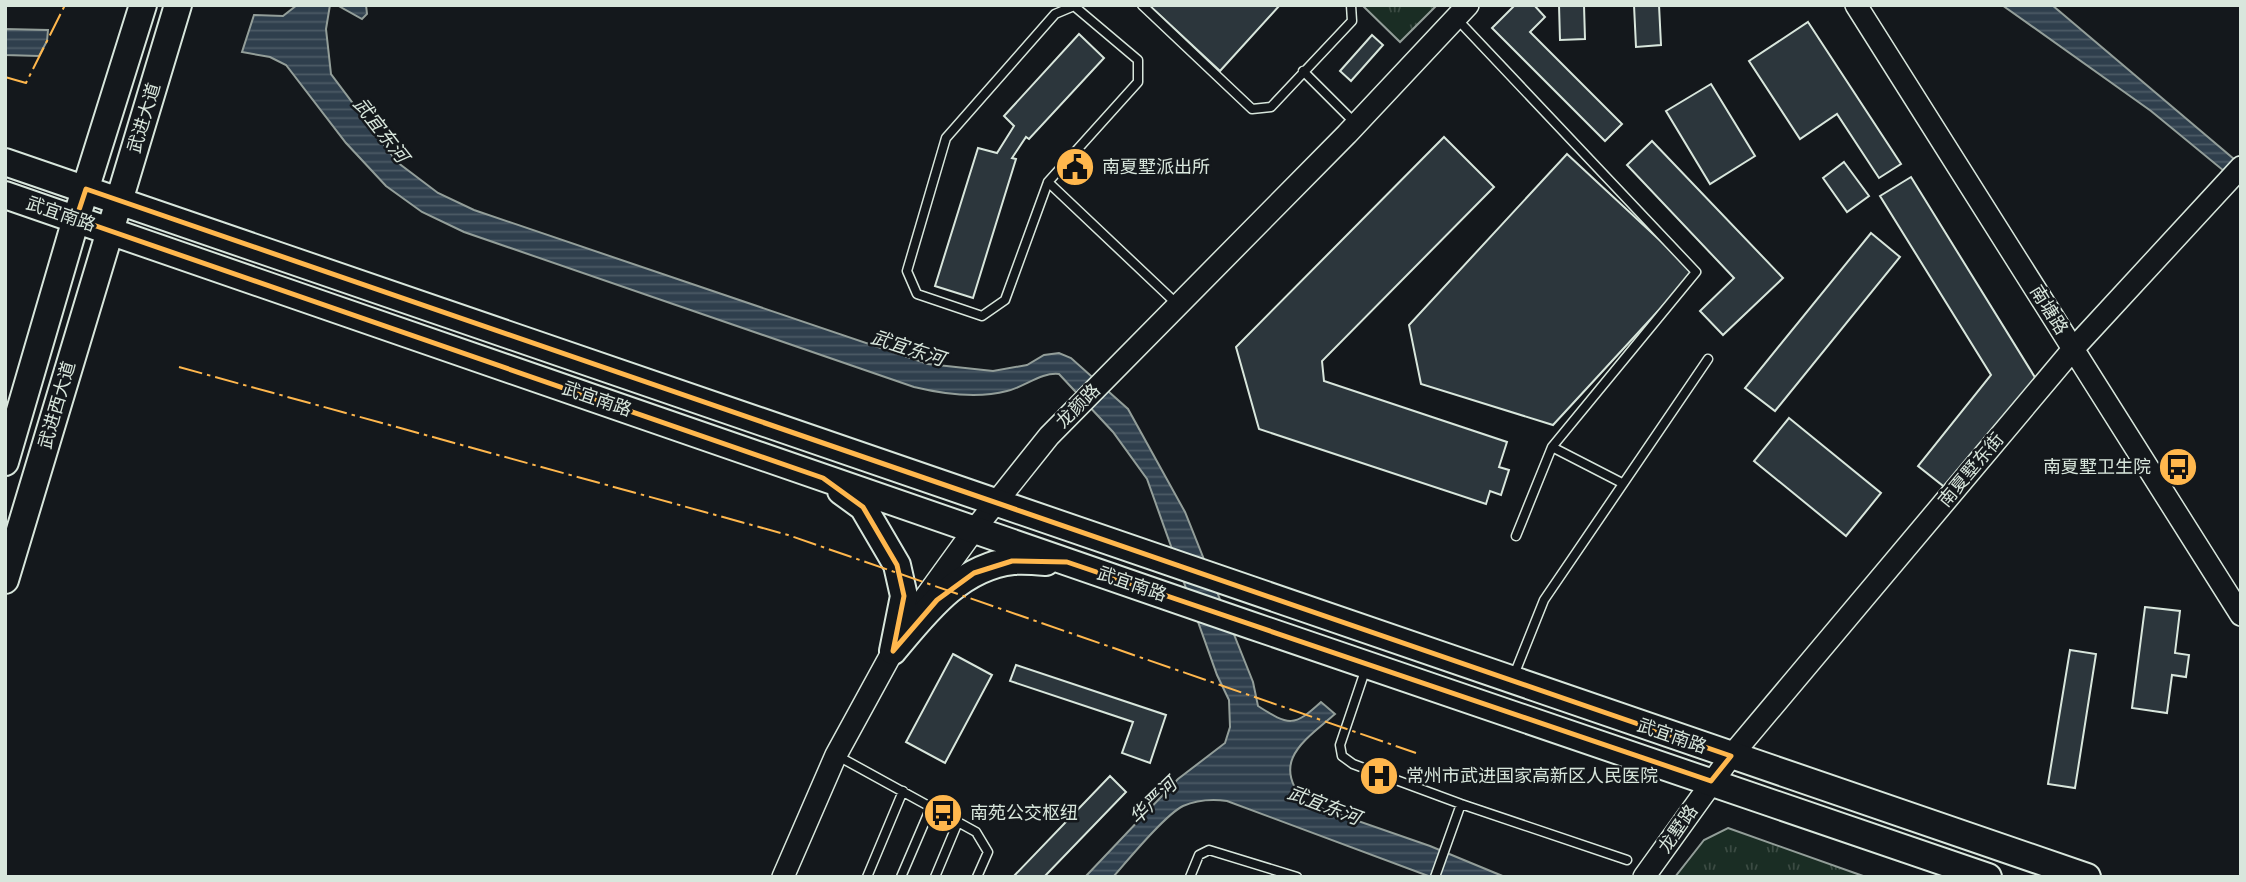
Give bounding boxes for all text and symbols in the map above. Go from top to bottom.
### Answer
street label: 武进大道 [123,80,165,156]
water label: 武宜东河 [349,93,416,170]
public building icon: 南夏墅派出所 [1054,146,1096,188]
place label: 南夏墅派出所 [1102,156,1210,178]
street label: 武宜南路 [23,192,99,236]
street label: 南塘路 [2025,281,2073,339]
water label: 武宜东河 [868,325,951,372]
street label: 武进西大道 [34,359,80,451]
street label: 武宜南路 [559,377,635,421]
street label: 龙颜路 [1051,379,1105,433]
street label: 南夏墅东街 [1934,428,2008,512]
bus stop icon: 南夏墅卫生院 [2157,446,2199,488]
place label: 南夏墅卫生院 [2043,456,2151,478]
street label: 武宜南路 [1094,562,1170,606]
street label: 武宜南路 [1634,714,1710,758]
hospital icon: 常州市武进国家高新区人民医院 [1358,755,1400,797]
place label: 常州市武进国家高新区人民医院 [1406,765,1658,787]
water label: 华严河 [1125,770,1184,829]
water label: 武宜东河 [1284,781,1367,831]
bus stop icon: 南苑公交枢纽 [922,792,964,834]
street label: 龙墅路 [1654,801,1702,857]
place label: 南苑公交枢纽 [970,802,1078,824]

